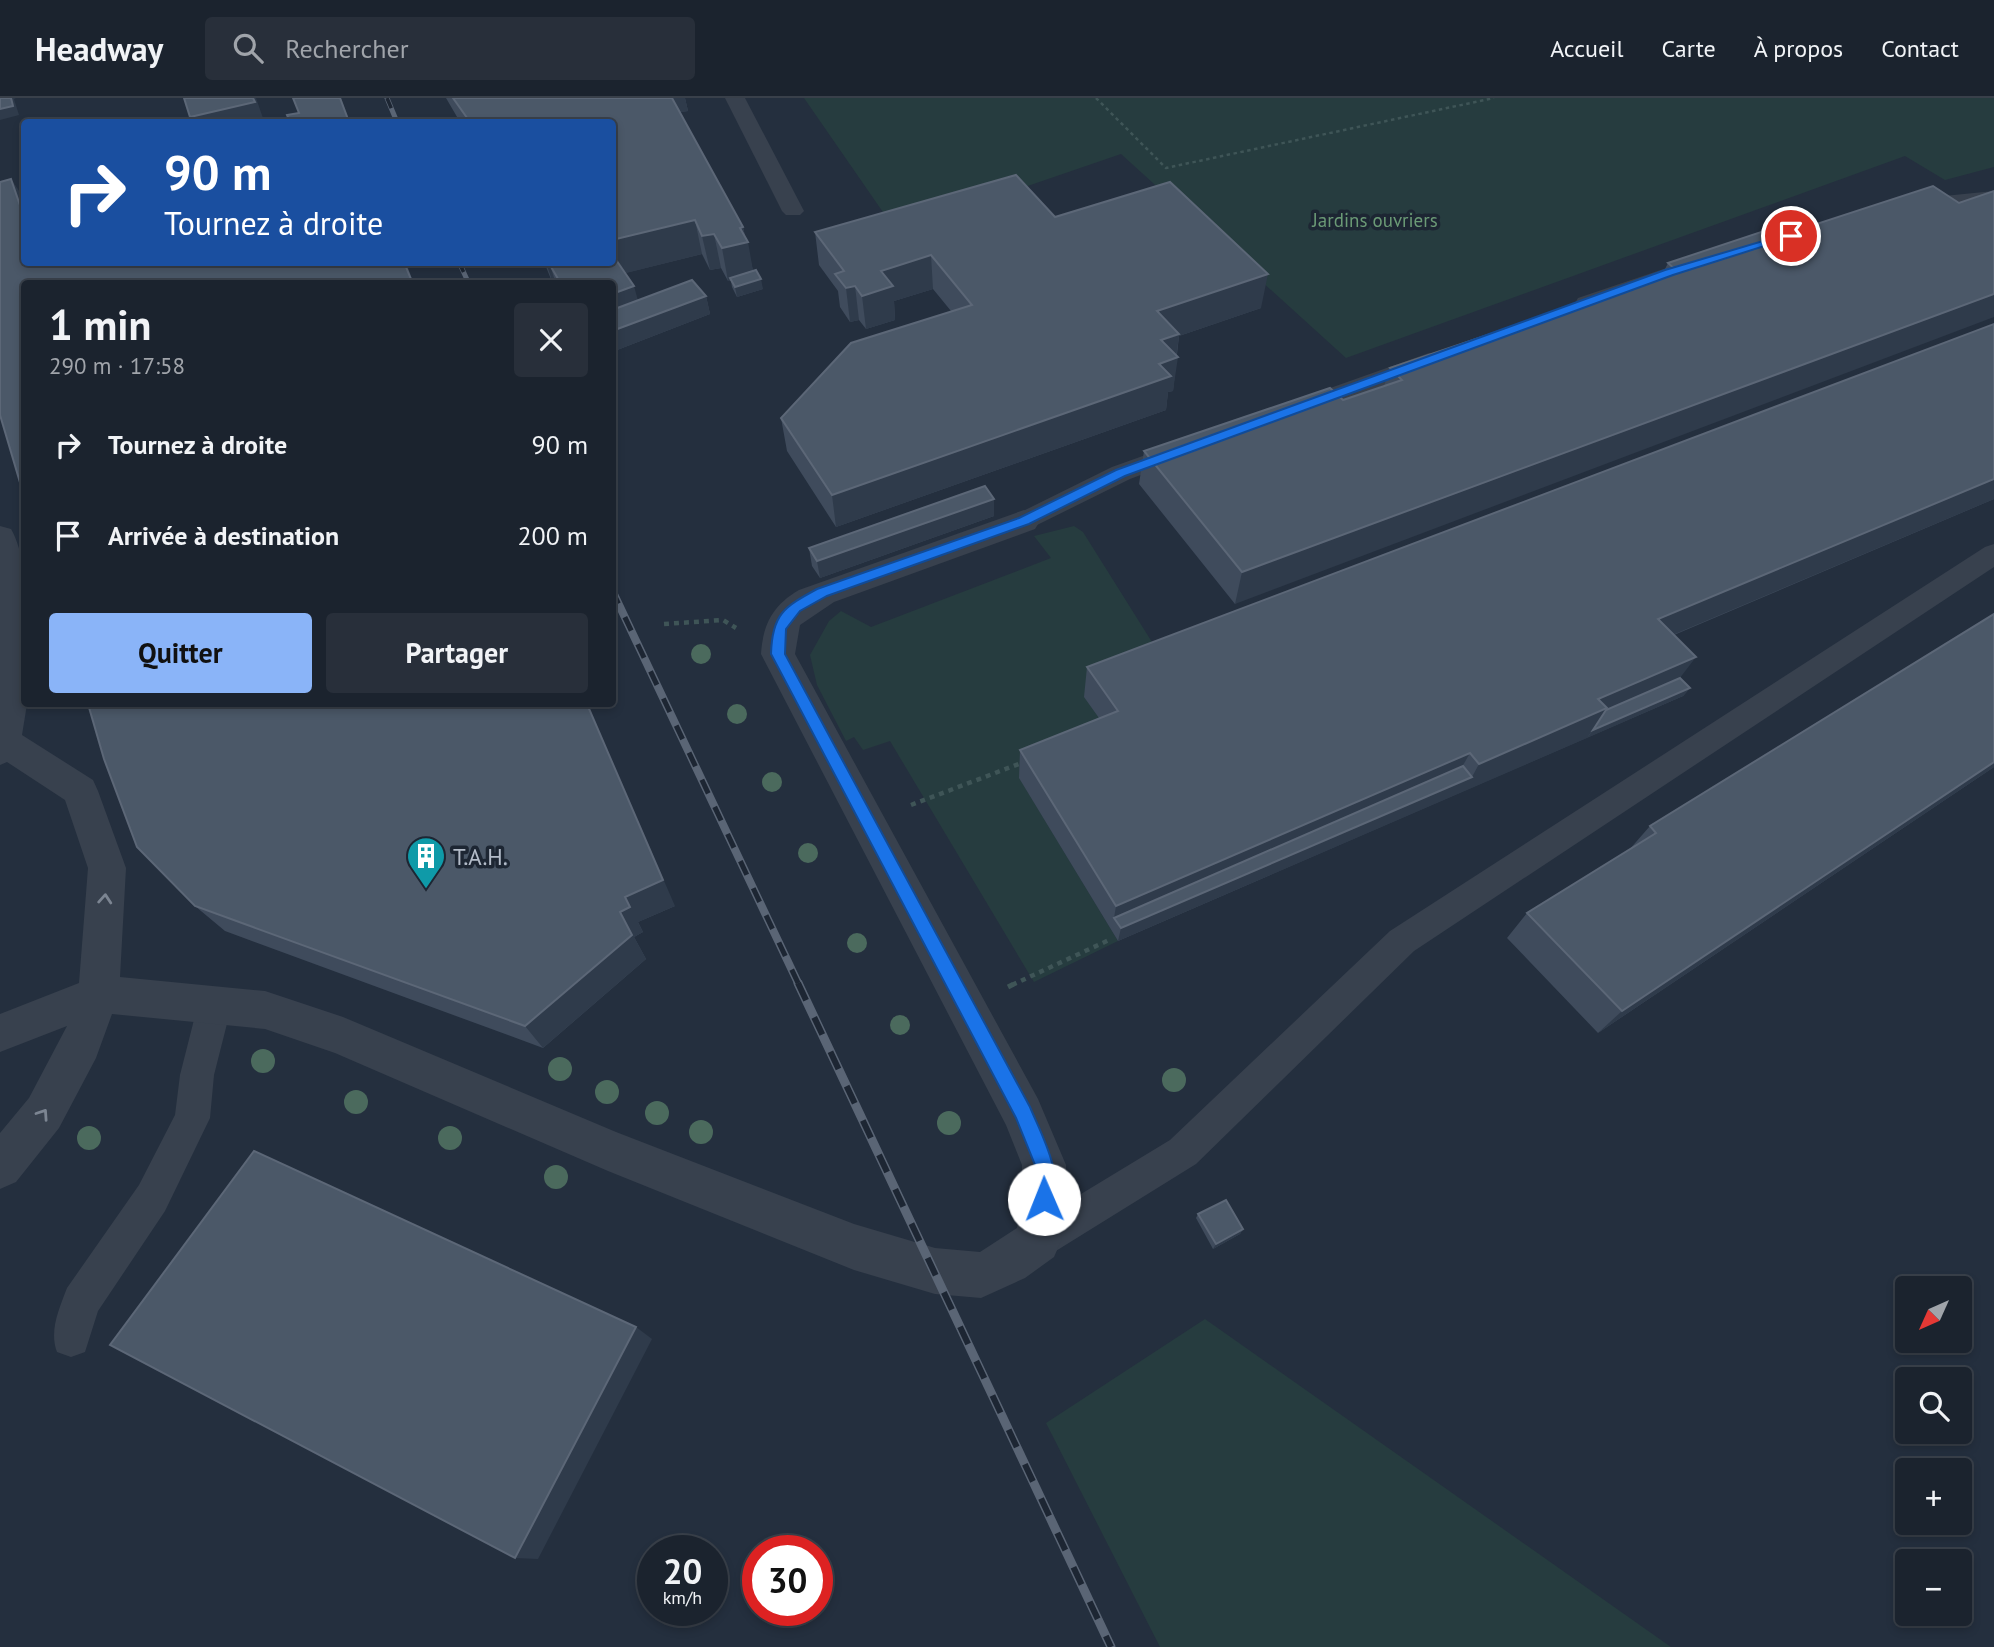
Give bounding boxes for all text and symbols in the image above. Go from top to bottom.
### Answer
search box [205,17,695,80]
text: Headway [35,27,163,70]
icon: search [229,29,267,67]
text: Rechercher [285,32,408,65]
text: Accueil [1550,33,1624,64]
text: Carte [1662,33,1716,64]
text: À propos [1754,33,1843,64]
text: Contact [1881,33,1959,64]
text: 90 m [164,140,271,204]
icon: right [49,147,140,238]
text: Tournez à droite [164,202,383,244]
pin [1761,206,1821,266]
park label: Jardins ouvriers [1311,208,1438,232]
icon: arrive [1772,217,1810,255]
text: 1 min [49,297,151,352]
button: close [514,303,588,377]
text: 290 m · 17:58 [49,351,185,380]
icon: right [49,426,87,464]
text: Tournez à droite [108,428,287,461]
text: 90 m [532,428,588,461]
icon: arrive [49,517,87,555]
text: Arrivée à destination [108,519,339,552]
text: 200 m [517,519,588,552]
button: Quitter [49,613,312,693]
button: Partager [326,613,588,693]
building icon: T.A.H. [405,835,447,890]
place label: T.A.H. [453,842,508,871]
one-way arrow [97,894,112,905]
one-way arrow [35,1108,48,1121]
position arrow [1007,1162,1081,1236]
north arrow [1895,1276,1972,1353]
map controls [1895,1276,1972,1626]
button: search [1895,1367,1972,1444]
button: + [1895,1458,1972,1535]
speed limit sign: 30 [742,1535,833,1626]
text: 20 [663,1548,702,1594]
button: − [1895,1549,1972,1626]
text: km/h [663,1586,702,1609]

